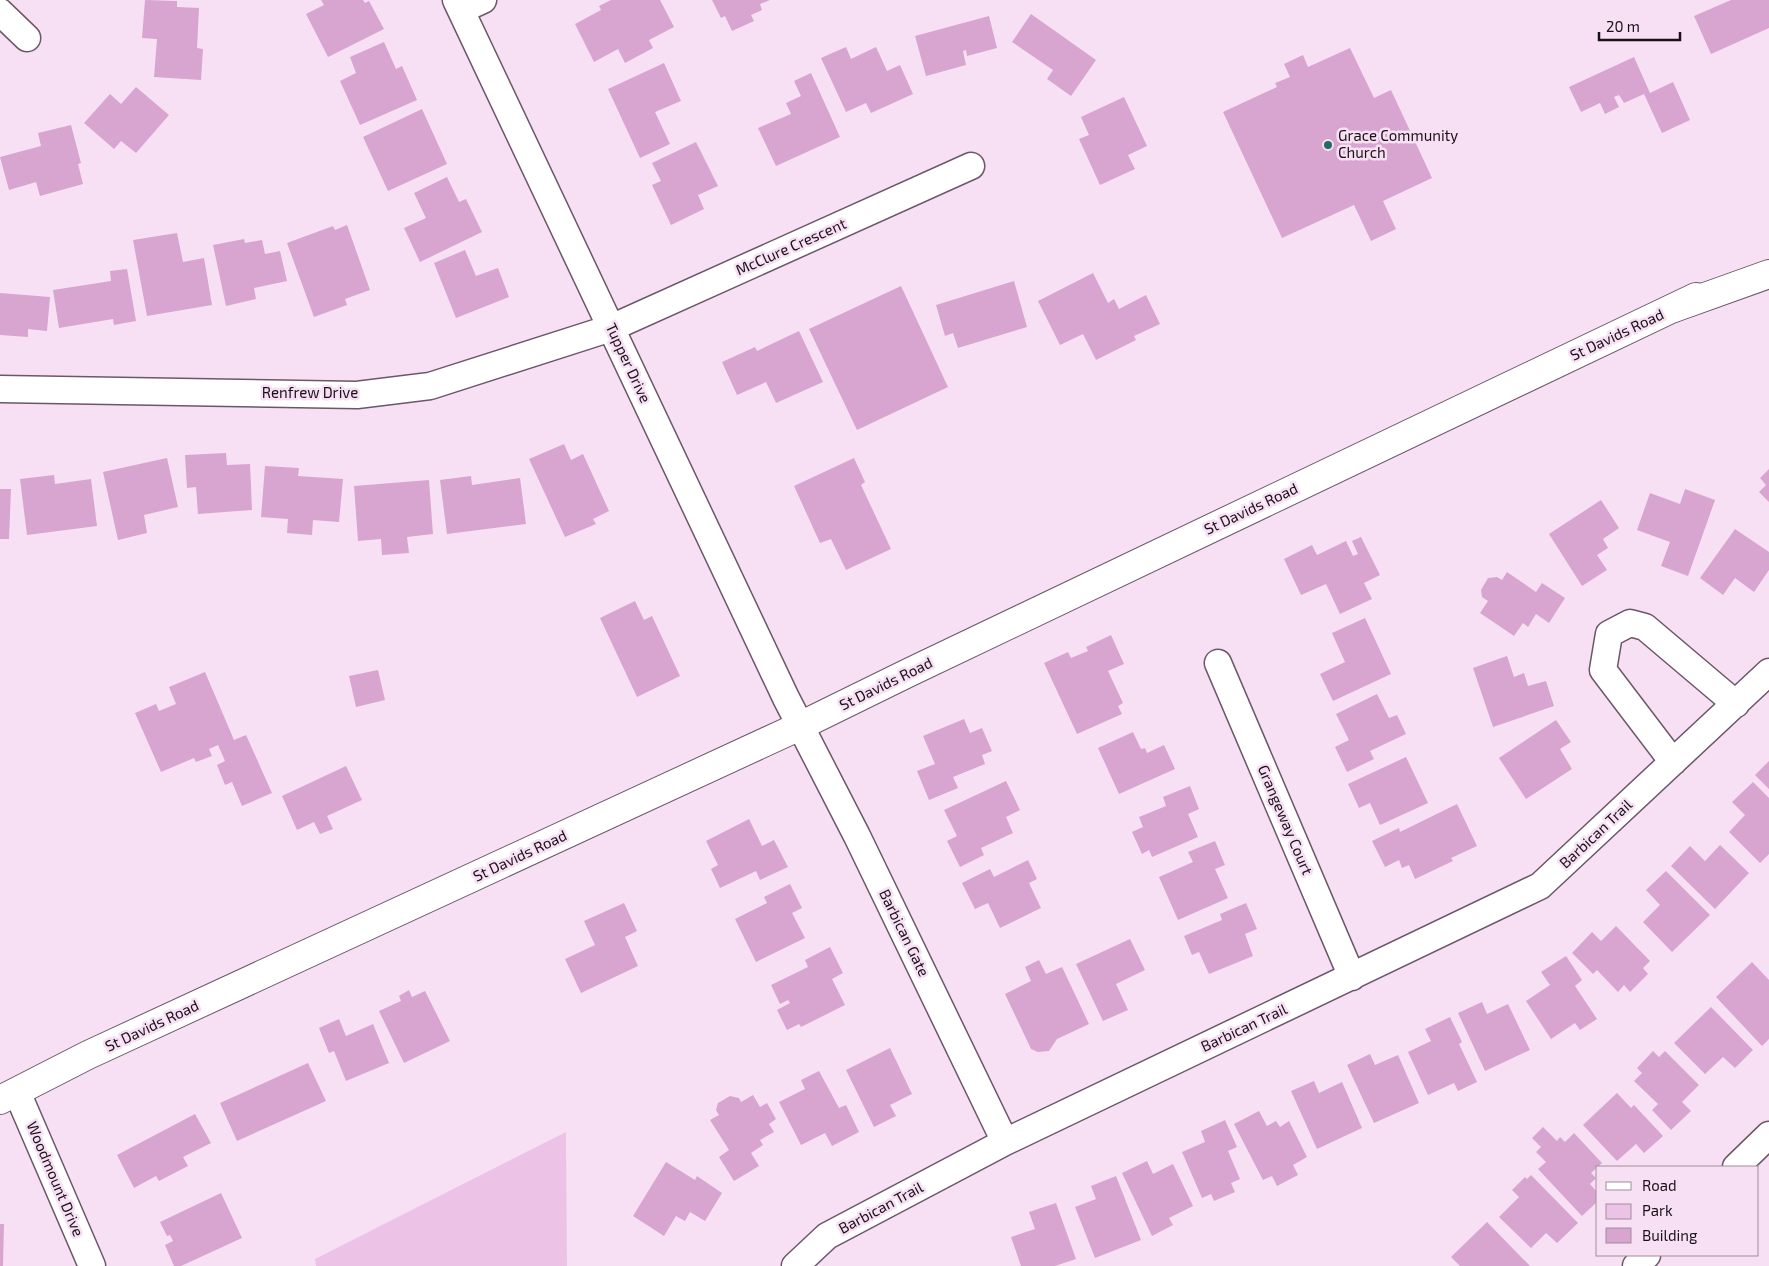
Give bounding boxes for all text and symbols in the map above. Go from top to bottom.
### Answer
scale bar [1599,10,1680,42]
text: 20 m [1606,17,1640,35]
place label: Grace Community Church [1338,126,1458,161]
marker: Grace Community Church [1322,139,1334,151]
street label: McClure Crescent [733,214,849,279]
street label: St Davids Road [1567,305,1666,364]
street label: Tupper Drive [603,320,655,405]
street label: Renfrew Drive [262,383,358,401]
street label: St Davids Road [1201,479,1300,538]
street label: St Davids Road [836,653,935,713]
street label: Grangeway Court [1255,762,1317,878]
street label: Barbican Trail [1555,795,1636,872]
street label: St Davids Road [470,826,569,885]
street label: Barbican Gate [876,886,934,979]
street label: St Davids Road [102,996,201,1055]
street label: Barbican Trail [1198,999,1290,1055]
street label: Woodmount Drive [24,1118,88,1239]
legend [1596,1166,1759,1256]
text: Road [1642,1176,1677,1194]
street label: Barbican Trail [835,1177,926,1237]
text: Park [1642,1201,1673,1219]
text: Building [1642,1226,1698,1244]

